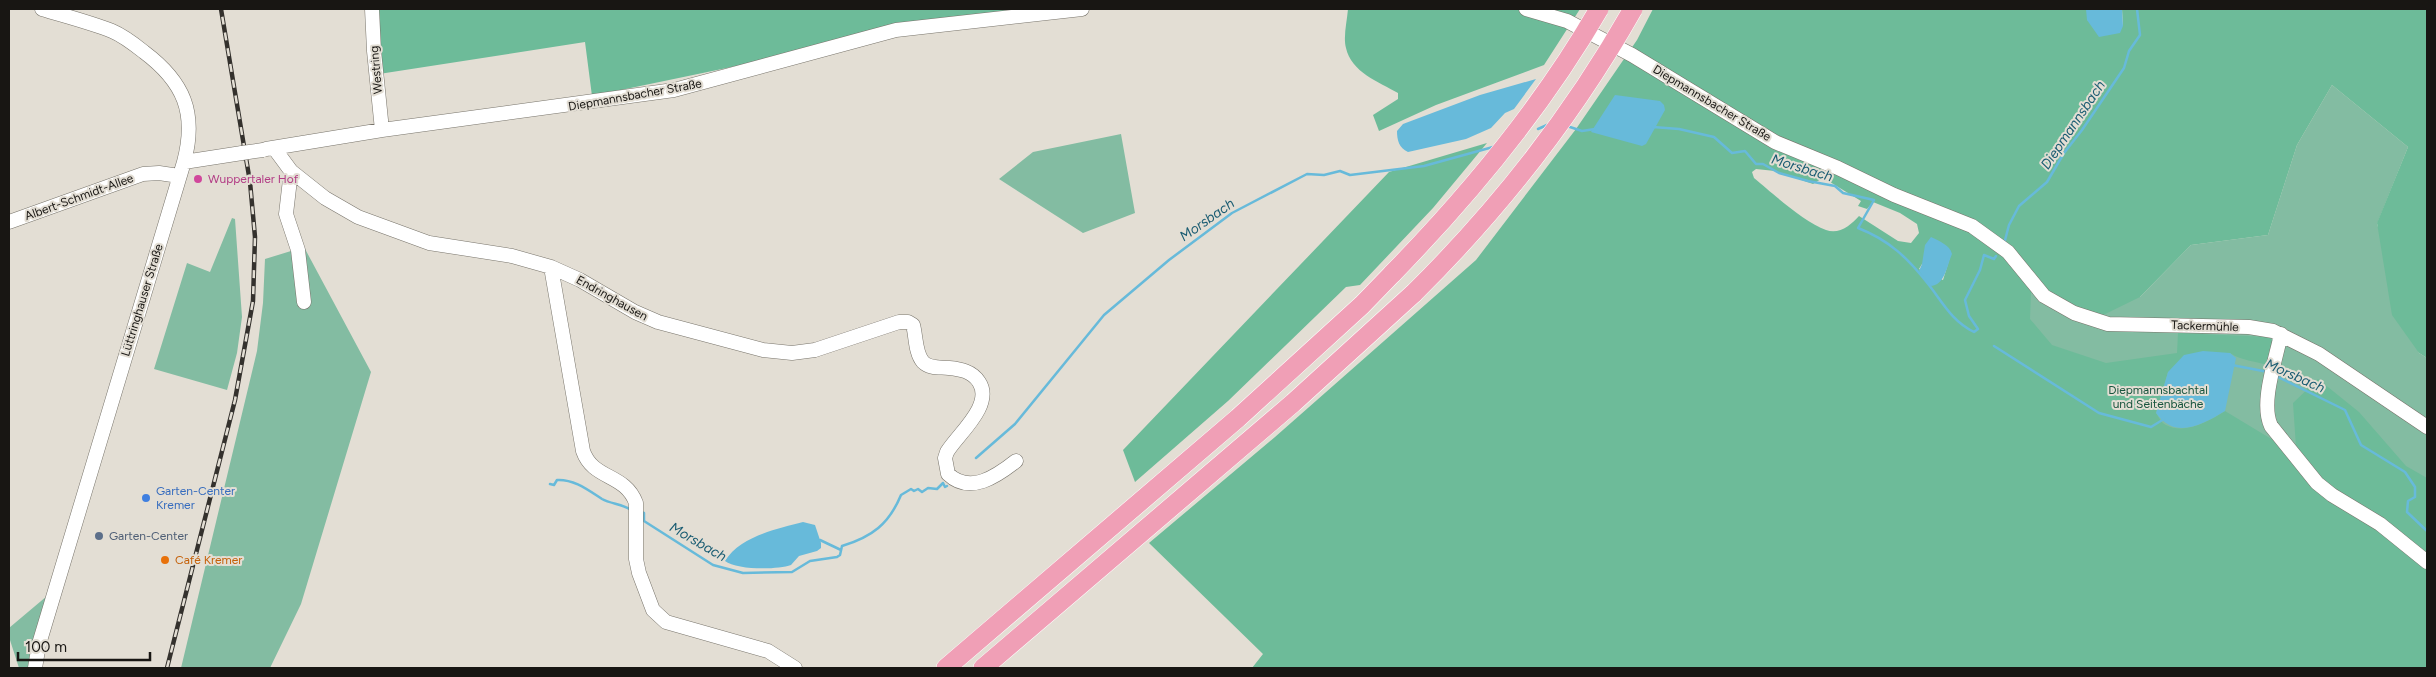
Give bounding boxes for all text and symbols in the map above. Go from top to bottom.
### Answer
street label: Westring [367,45,385,95]
street label: Diepmannsbacher Straße [1650,62,1774,144]
street label: Diepmannsbacher Straße [567,76,703,114]
water label: Diepmannsbach [2037,77,2109,172]
water label: Morsbach [1769,151,1835,185]
street label: Albert-Schmidt-Allee [23,171,136,223]
place label: Wuppertaler Hof [208,172,299,186]
marker: Wuppertaler Hof [192,173,204,185]
water label: Morsbach [1176,195,1238,245]
street label: Lüttringhauser Straße [118,242,166,358]
street label: Endringhausen [574,273,651,324]
street label: Tackermühle [2171,318,2239,334]
water label: Morsbach [2263,355,2327,397]
park label: Diepmannsbachtal und Seitenbäche [2108,383,2208,411]
place label: Garten-Center Kremer [156,484,235,512]
marker: Garten-Center Kremer [140,492,152,504]
water label: Morsbach [666,519,730,565]
place label: Garten-Center [109,529,188,543]
marker: Garten-Center [93,530,105,542]
place label: Café Kremer [175,553,242,567]
marker: Café Kremer [159,554,171,566]
scale bar [18,630,150,662]
text: 100 m [25,638,67,656]

